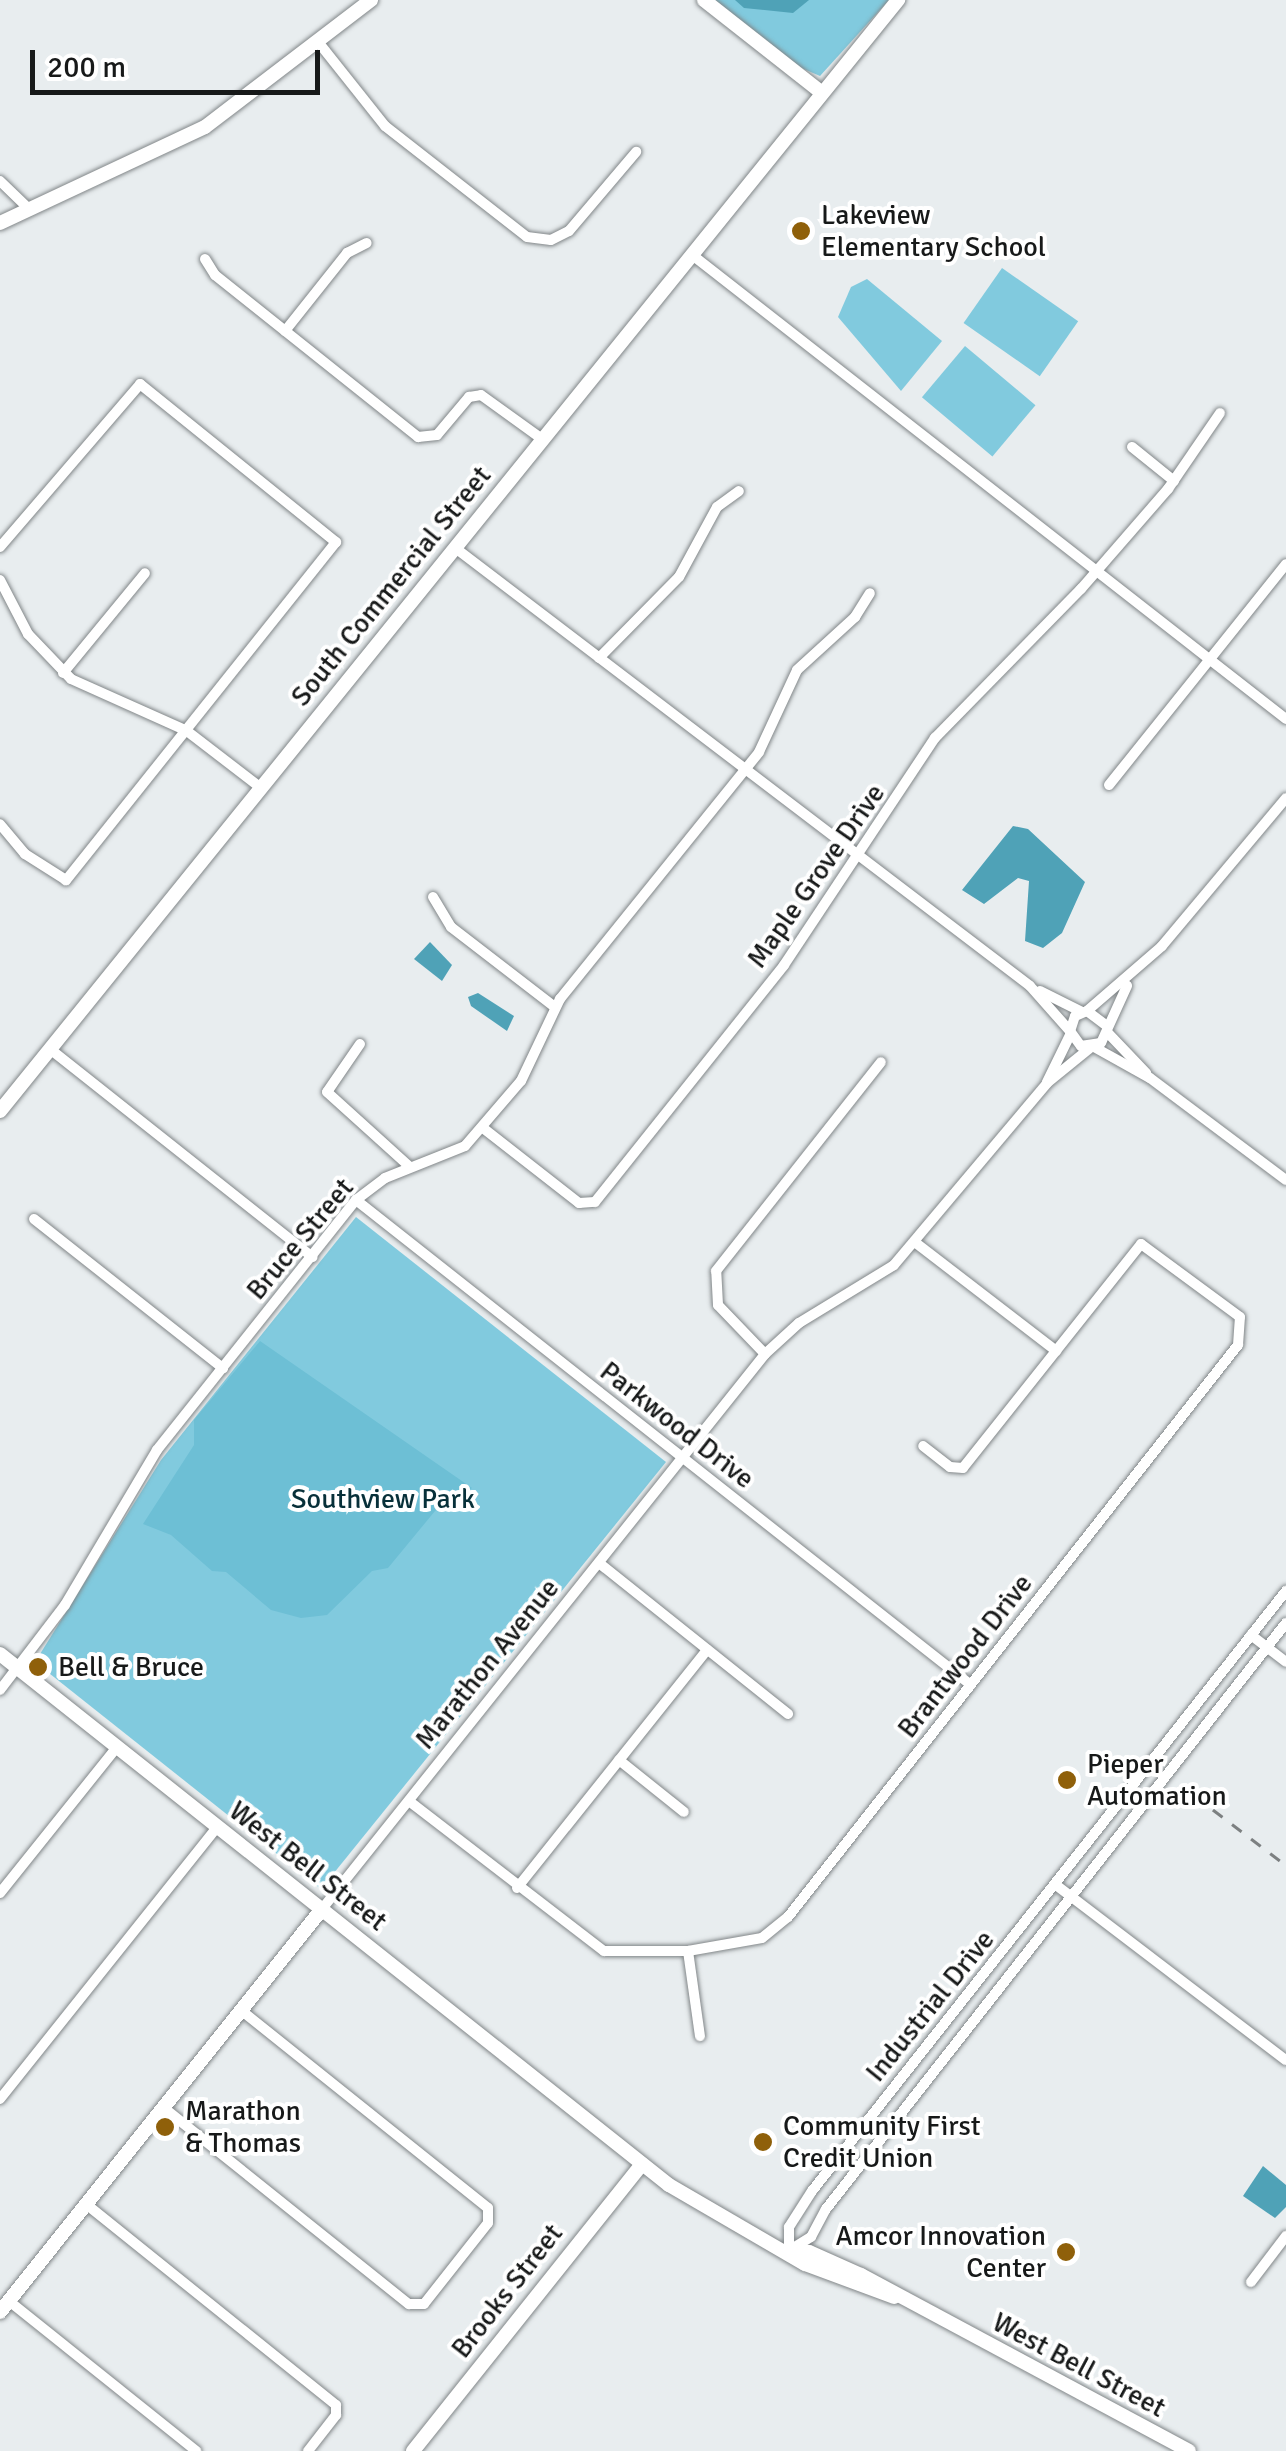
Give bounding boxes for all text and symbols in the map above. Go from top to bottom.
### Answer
scale bar [35,30,325,92]
text: 200 m [47,49,126,86]
place label: Lakeview Elementary School [821,198,1046,264]
marker: Lakeview Elementary School [790,220,812,242]
street label: South Commercial Street [284,459,498,713]
street label: Maple Grove Drive [740,777,892,975]
street label: Bruce Street [239,1171,361,1307]
street label: Parkwood Drive [593,1354,761,1496]
park label: Southview Park [291,1482,475,1516]
street label: Brantwood Drive [891,1567,1039,1745]
street label: Marathon Avenue [408,1572,566,1756]
place label: Bell & Bruce [58,1650,204,1684]
marker: Bell & Bruce [27,1656,49,1678]
place label: Pieper Automation [1087,1747,1227,1813]
marker: Pieper Automation [1056,1769,1078,1791]
street label: West Bell Street [222,1794,394,1938]
street label: Industrial Drive [859,1923,1001,2089]
place label: Marathon & Thomas [185,2094,301,2160]
place label: Community First Credit Union [783,2109,981,2175]
marker: Marathon & Thomas [154,2116,176,2138]
marker: Community First Credit Union [752,2131,774,2153]
street label: Brooks Street [444,2217,570,2365]
place label: Amcor Innovation Center [835,2219,1046,2285]
marker: Amcor Innovation Center [1055,2241,1077,2263]
street label: West Bell Street [987,2305,1171,2425]

